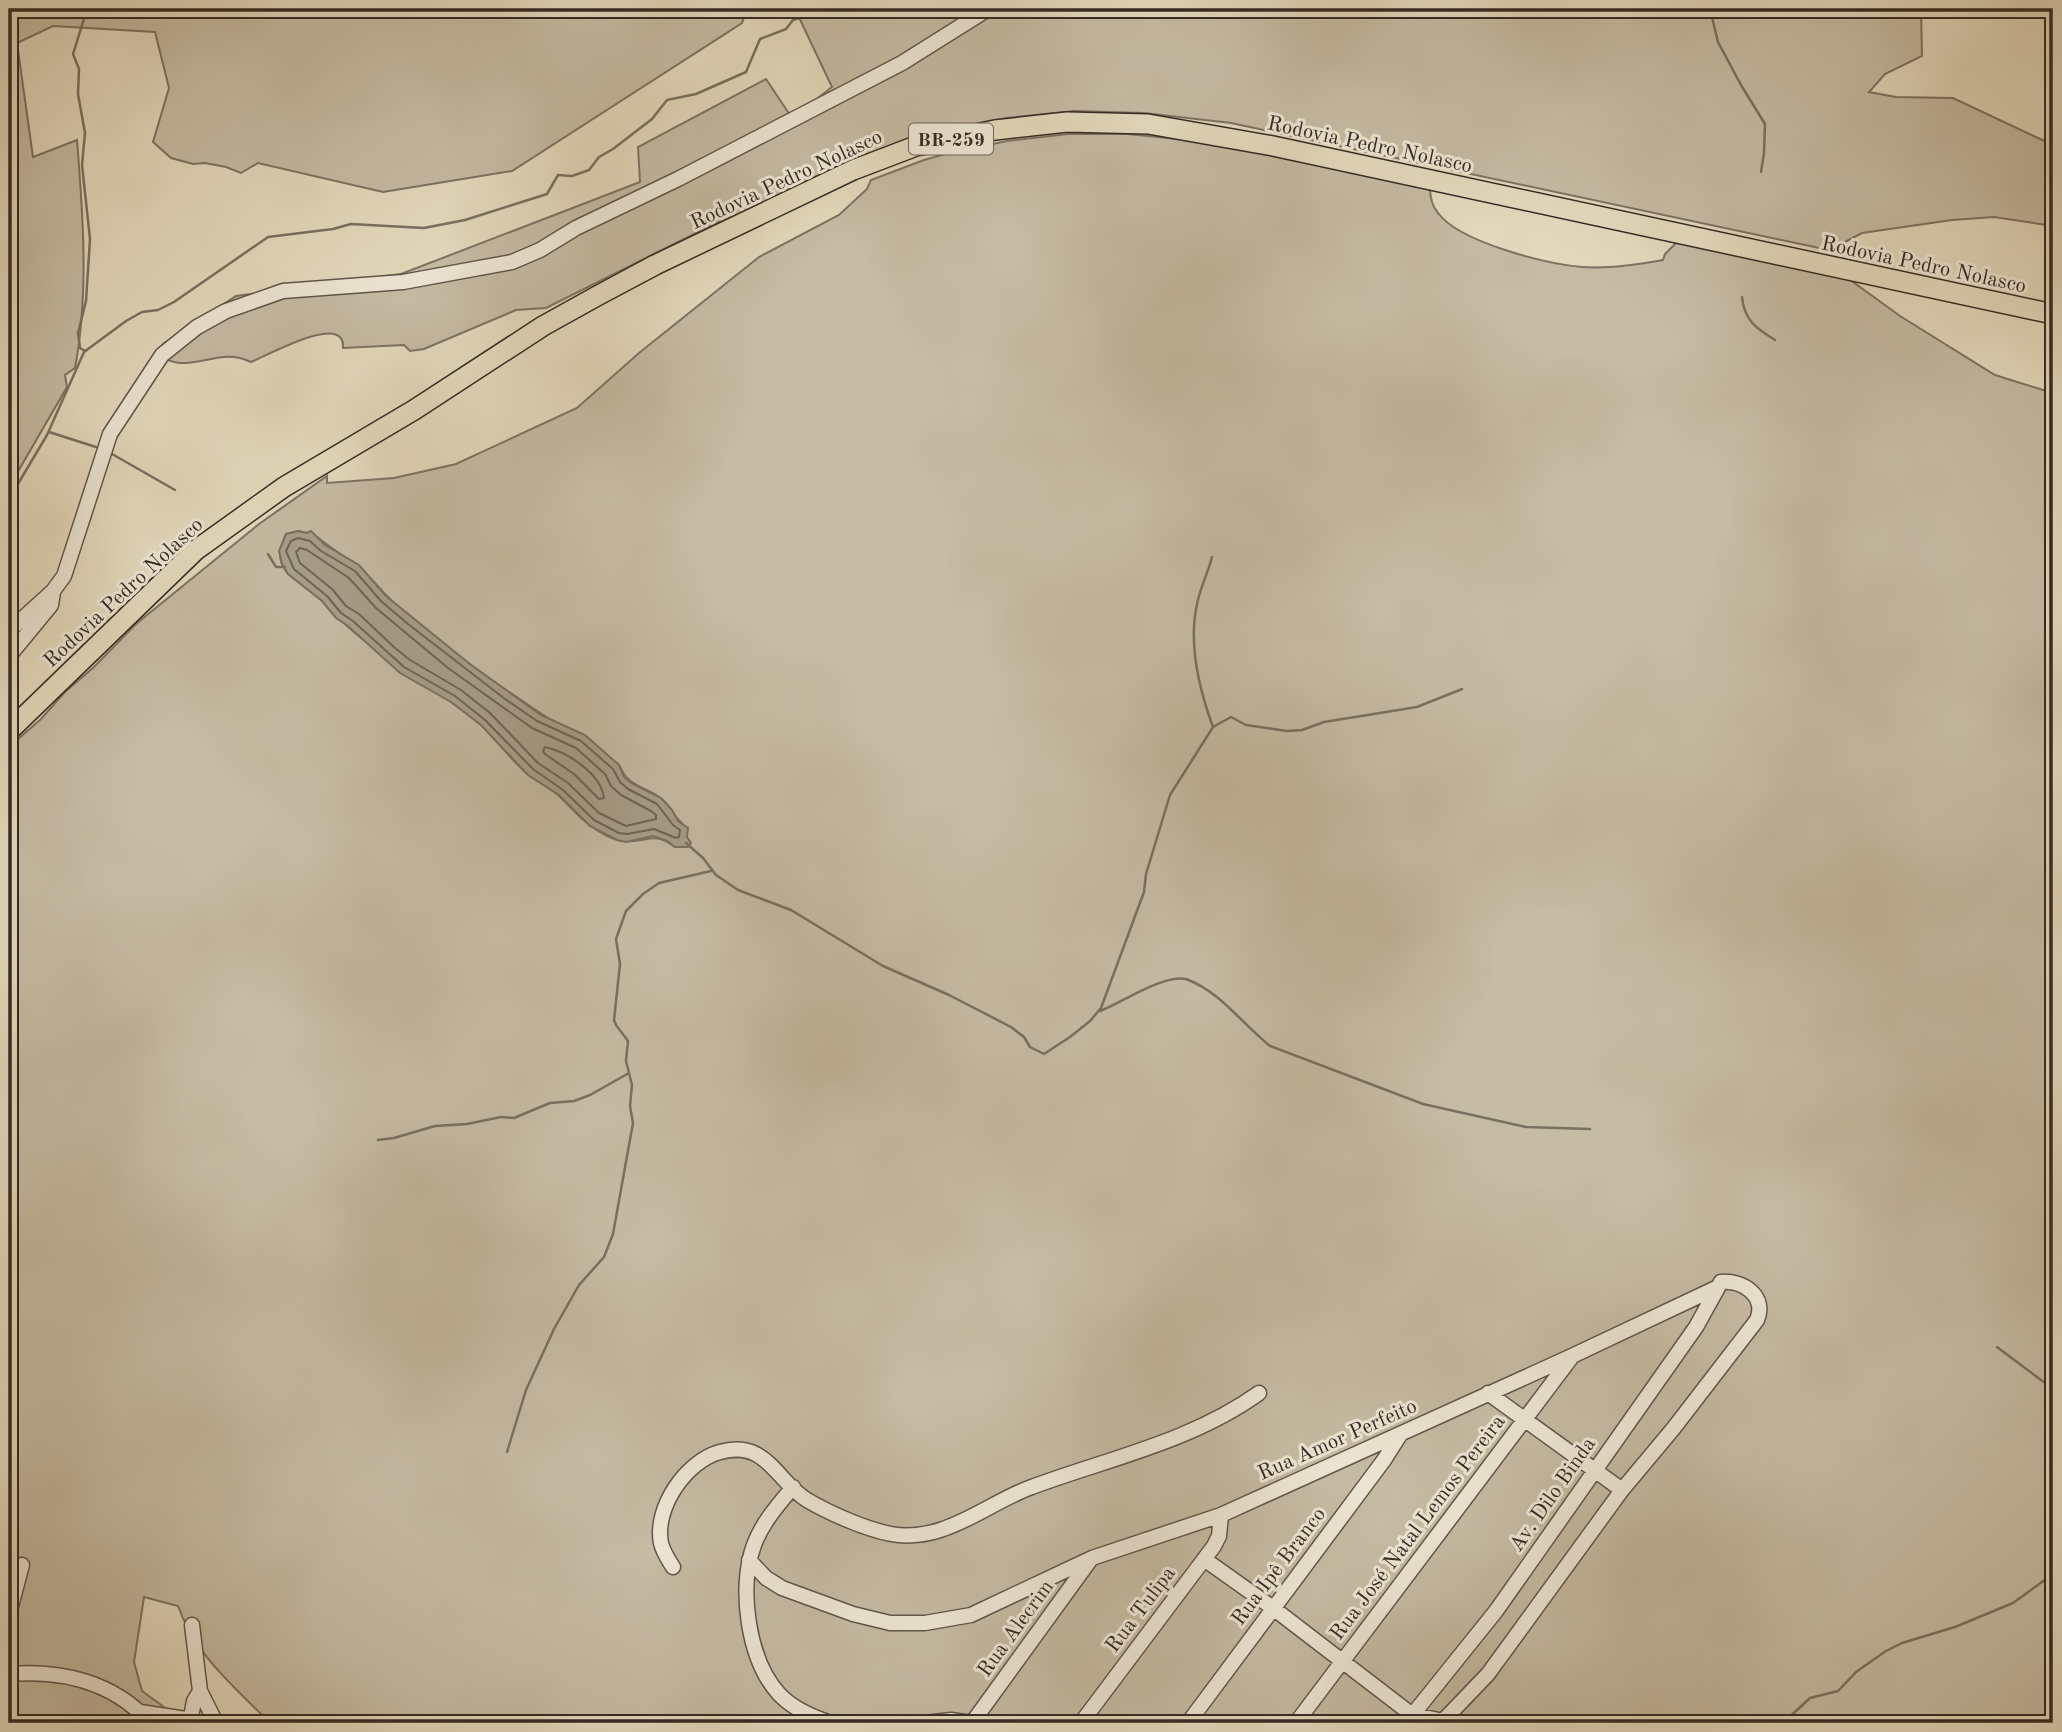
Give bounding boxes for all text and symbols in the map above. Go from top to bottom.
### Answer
street label: Rodovia Pedro Nolasco [1265,113,1474,177]
road number: BR-259 [909,124,993,154]
street label: Rodovia Pedro Nolasco [687,127,886,234]
street label: Rodovia Pedro Nolasco [1819,233,2028,297]
street label: Rodovia Pedro Nolasco [40,514,208,672]
street label: Rua Amor Perfeito [1255,1396,1420,1485]
street label: Rua José Natal Lemos Pereira [1327,1411,1510,1645]
street label: Av. Dilo Binda [1506,1434,1600,1556]
street label: Rua Ipê Branco [1228,1504,1330,1630]
street label: Rua Tulipa [1102,1563,1180,1657]
street label: Rua Alecrim [974,1577,1058,1681]

